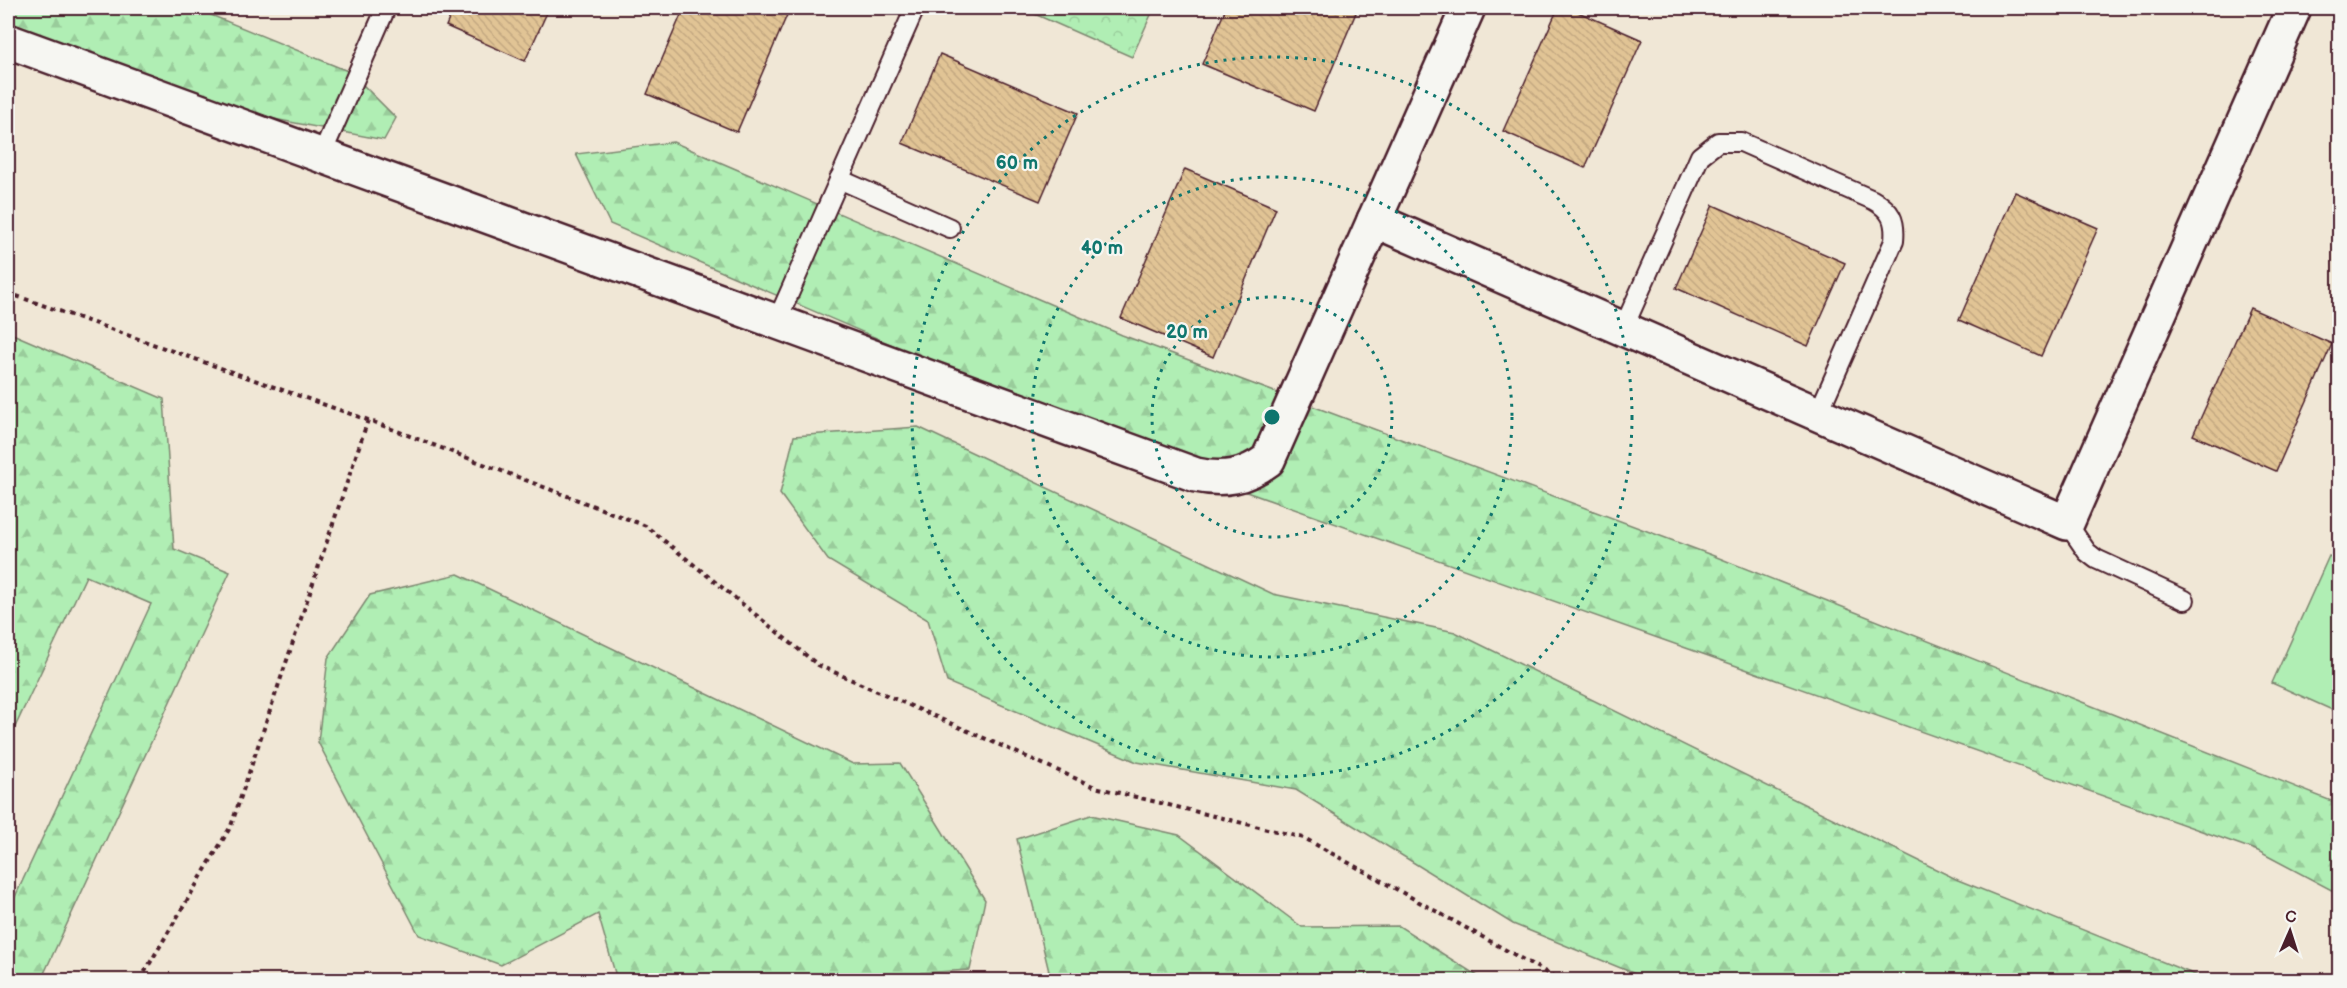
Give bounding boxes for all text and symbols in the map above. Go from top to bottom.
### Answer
text: 60 m [996,153,1038,174]
text: 40 m [1081,238,1123,259]
text: 20 m [1166,322,1208,343]
centre of rings [1262,407,1282,427]
north arrow [2260,901,2320,961]
text: С [2285,908,2297,927]

